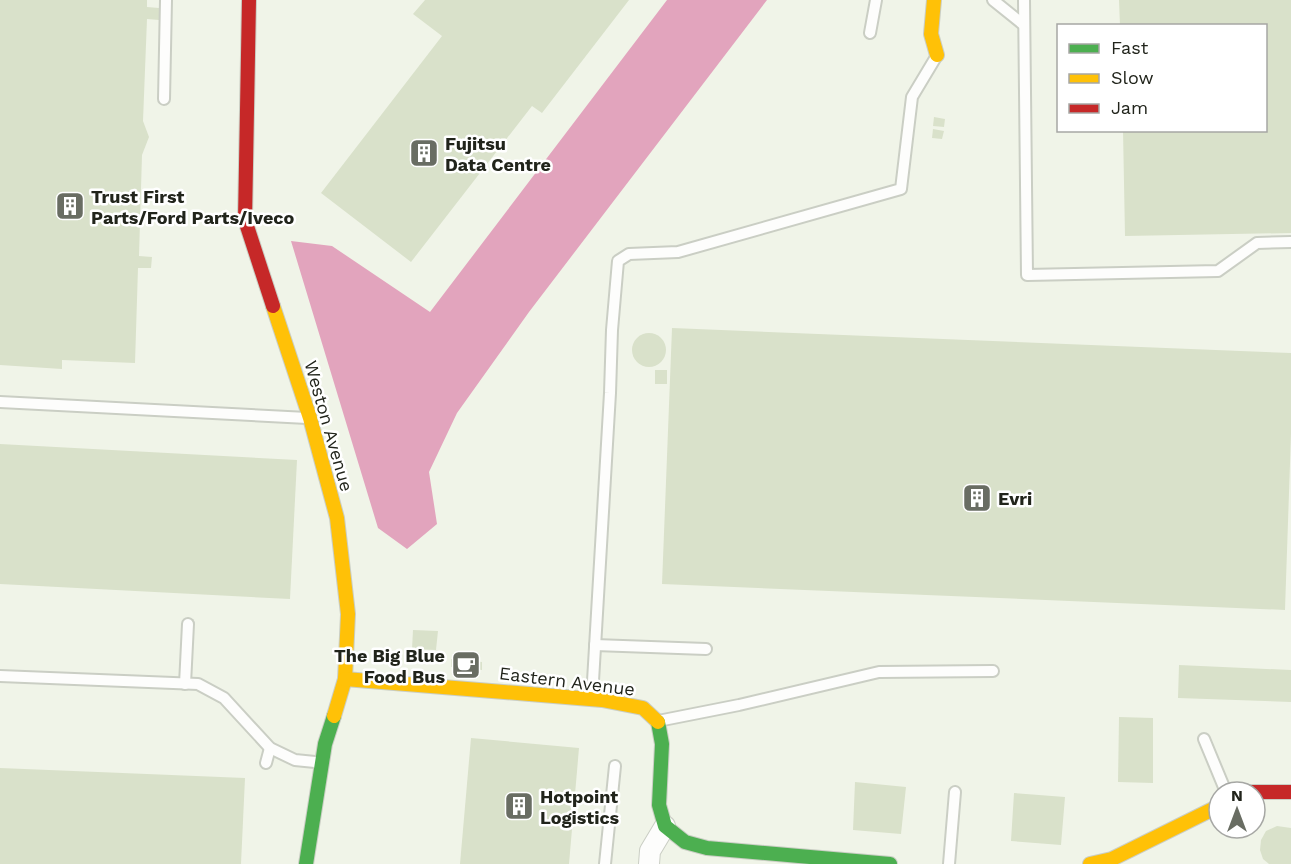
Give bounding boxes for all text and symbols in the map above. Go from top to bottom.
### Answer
legend [1057,24,1267,132]
text: Fast [1111,37,1149,58]
text: Slow [1111,67,1154,88]
text: Jam [1111,97,1148,118]
place label: Fujitsu Data Centre [445,133,551,175]
building icon: Fujitsu Data Centre [408,137,440,169]
place label: Trust First Parts/Ford Parts/Iveco [91,186,295,228]
building icon: Trust First Parts/Ford Parts/Iveco [54,190,86,222]
street label: Weston Avenue [300,358,358,494]
building icon: Evri [961,482,993,514]
place label: Evri [998,488,1032,509]
place label: The Big Blue Food Bus [334,645,445,687]
cafe icon: The Big Blue Food Bus [450,649,482,681]
street label: Eastern Avenue [498,662,636,700]
north arrow [1207,780,1267,840]
place label: Hotpoint Logistics [540,786,620,828]
text: N [1231,786,1243,805]
building icon: Hotpoint Logistics [503,790,535,822]

